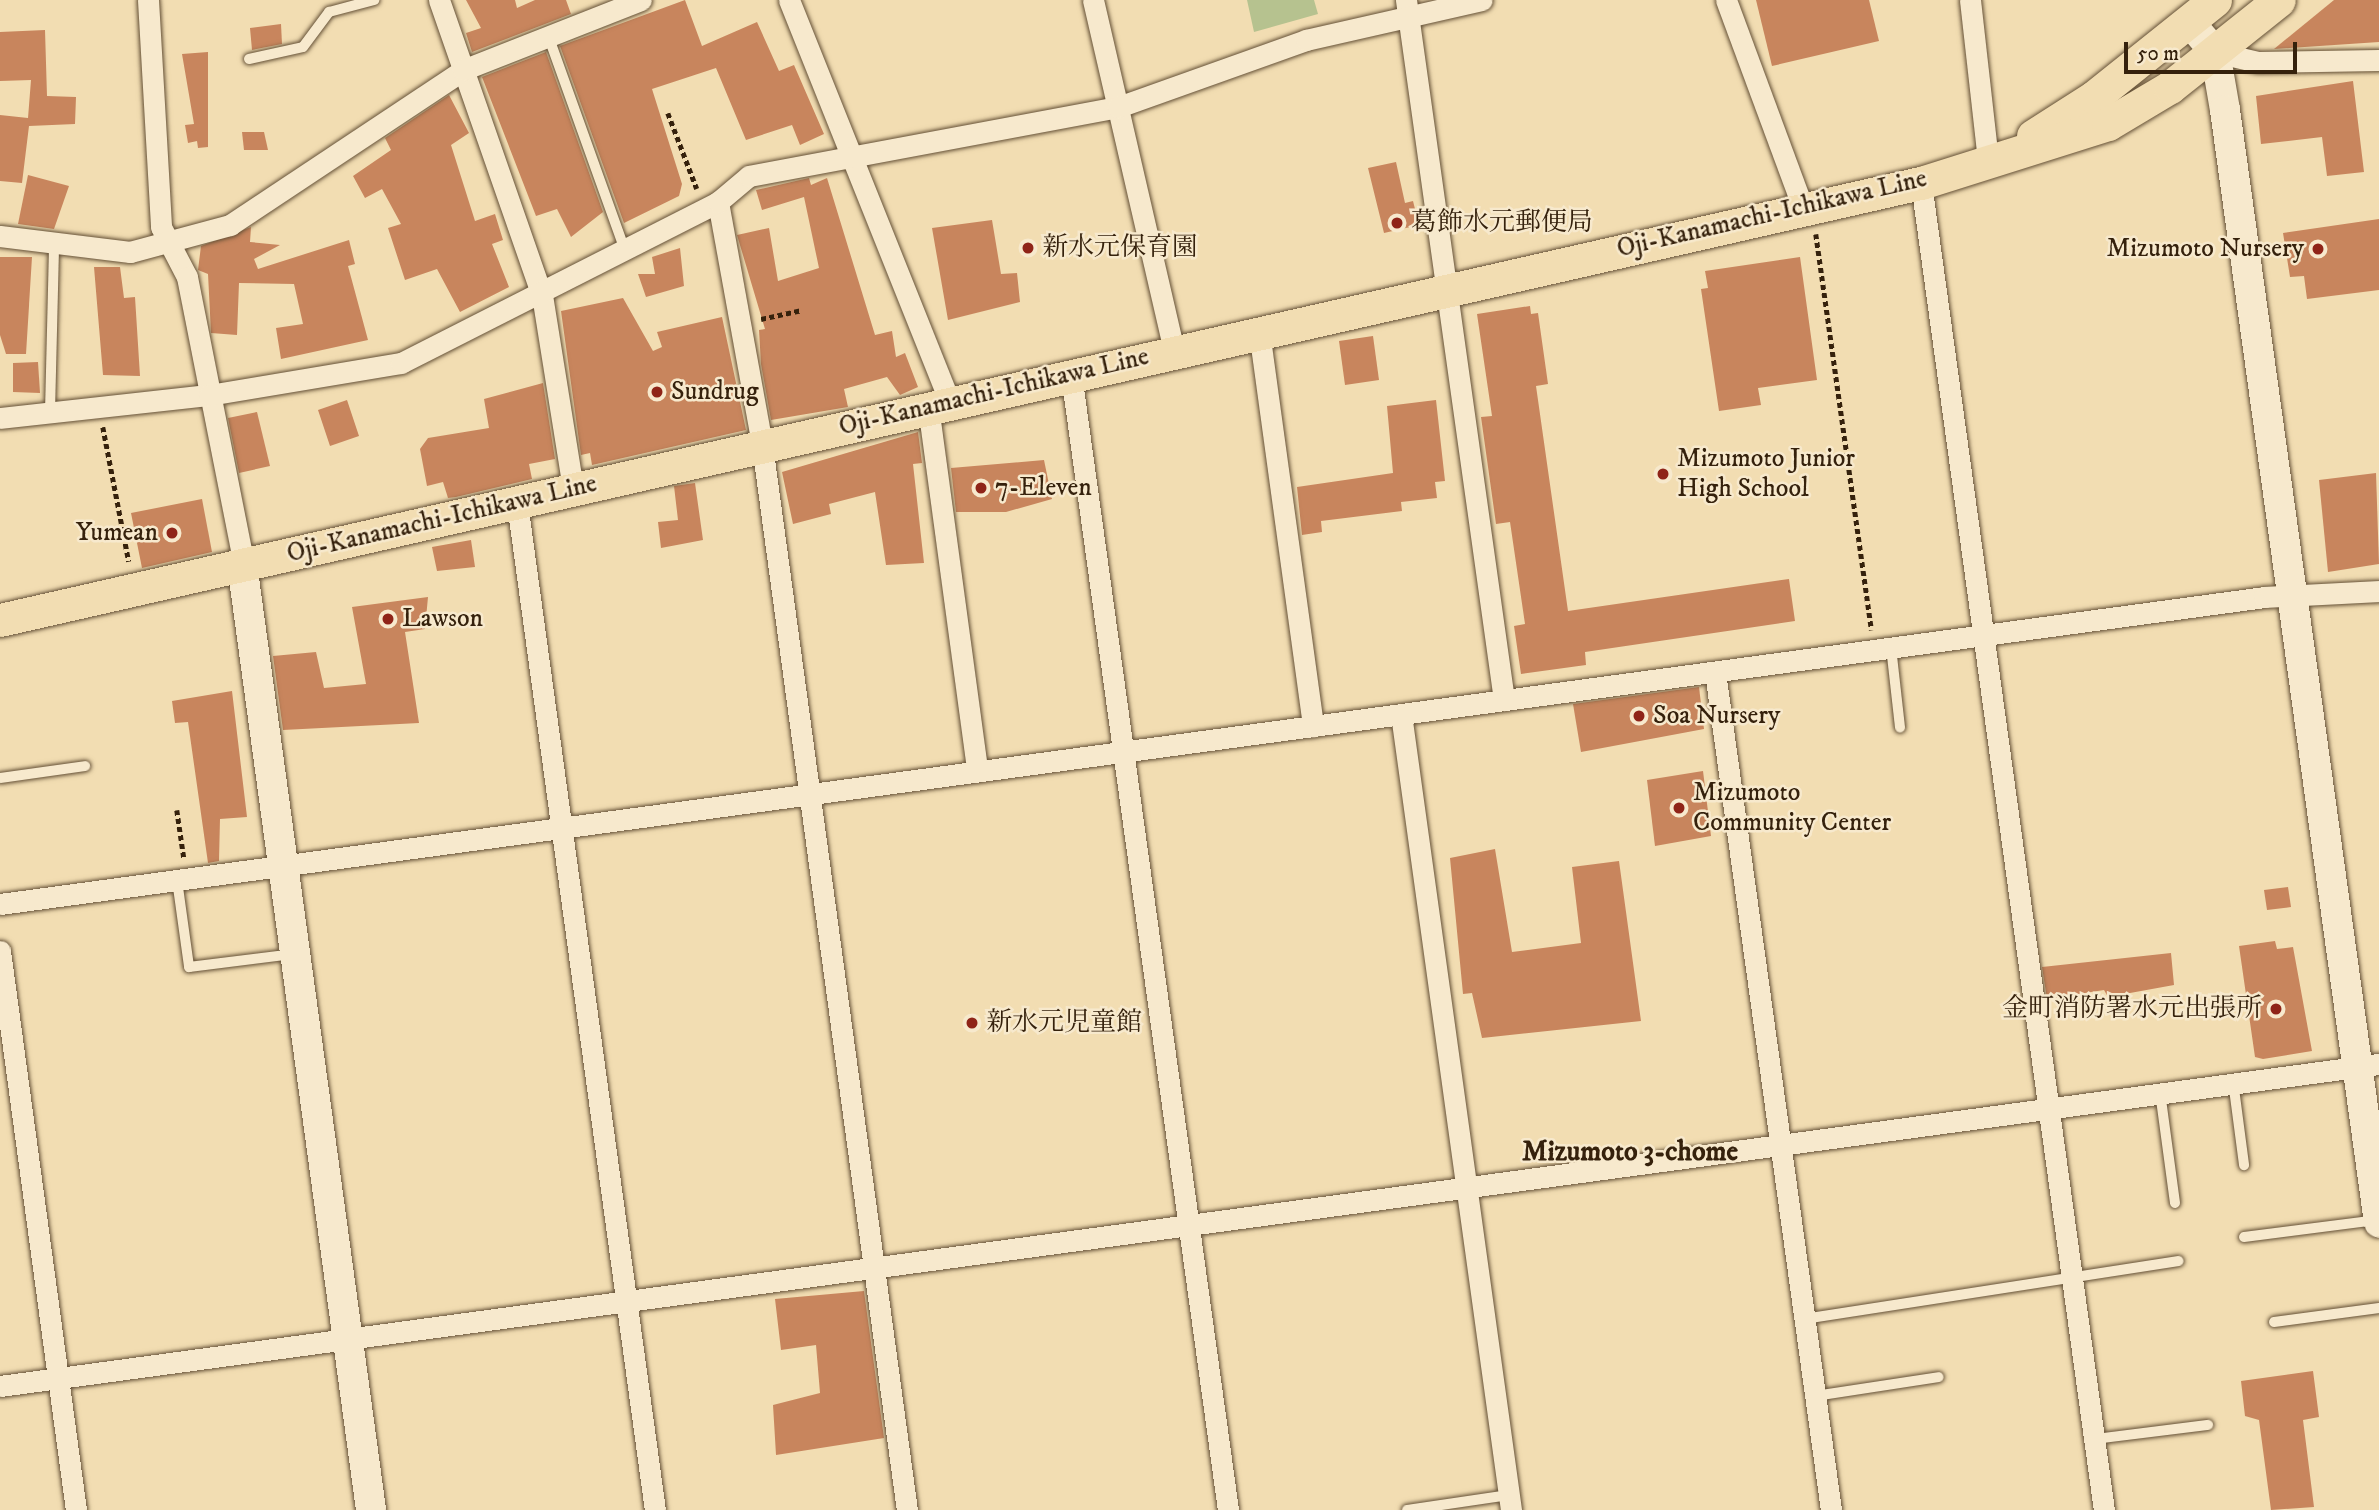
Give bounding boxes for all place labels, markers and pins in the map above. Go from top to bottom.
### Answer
place label: 葛飾水元郵便局 [1411,207,1593,239]
marker: 葛飾水元郵便局 [1389,215,1405,231]
place label: 新水元保育園 [1042,232,1198,264]
place label: Mizumoto Nursery [2107,233,2304,265]
marker: 新水元保育園 [1020,240,1036,256]
marker: Mizumoto Nursery [2310,241,2326,257]
place label: Sundrug [671,376,759,408]
marker: Sundrug [649,384,665,400]
place label: Mizumoto Junior High School [1677,443,1855,504]
marker: Mizumoto Junior High School [1655,466,1671,482]
place label: 7-Eleven [995,472,1092,504]
marker: 7-Eleven [973,480,989,496]
place label: Yumean [76,517,158,549]
marker: Yumean [164,525,180,541]
place label: Lawson [402,603,483,635]
marker: Lawson [380,611,396,627]
place label: Soa Nursery [1653,700,1780,732]
marker: Soa Nursery [1631,708,1647,724]
place label: Mizumoto Community Center [1693,777,1891,838]
marker: Mizumoto Community Center [1671,800,1687,816]
place label: 金町消防署水元出張所 [2002,993,2262,1025]
marker: 金町消防署水元出張所 [2268,1001,2284,1017]
place label: 新水元児童館 [986,1007,1142,1039]
marker: 新水元児童館 [964,1015,980,1031]

